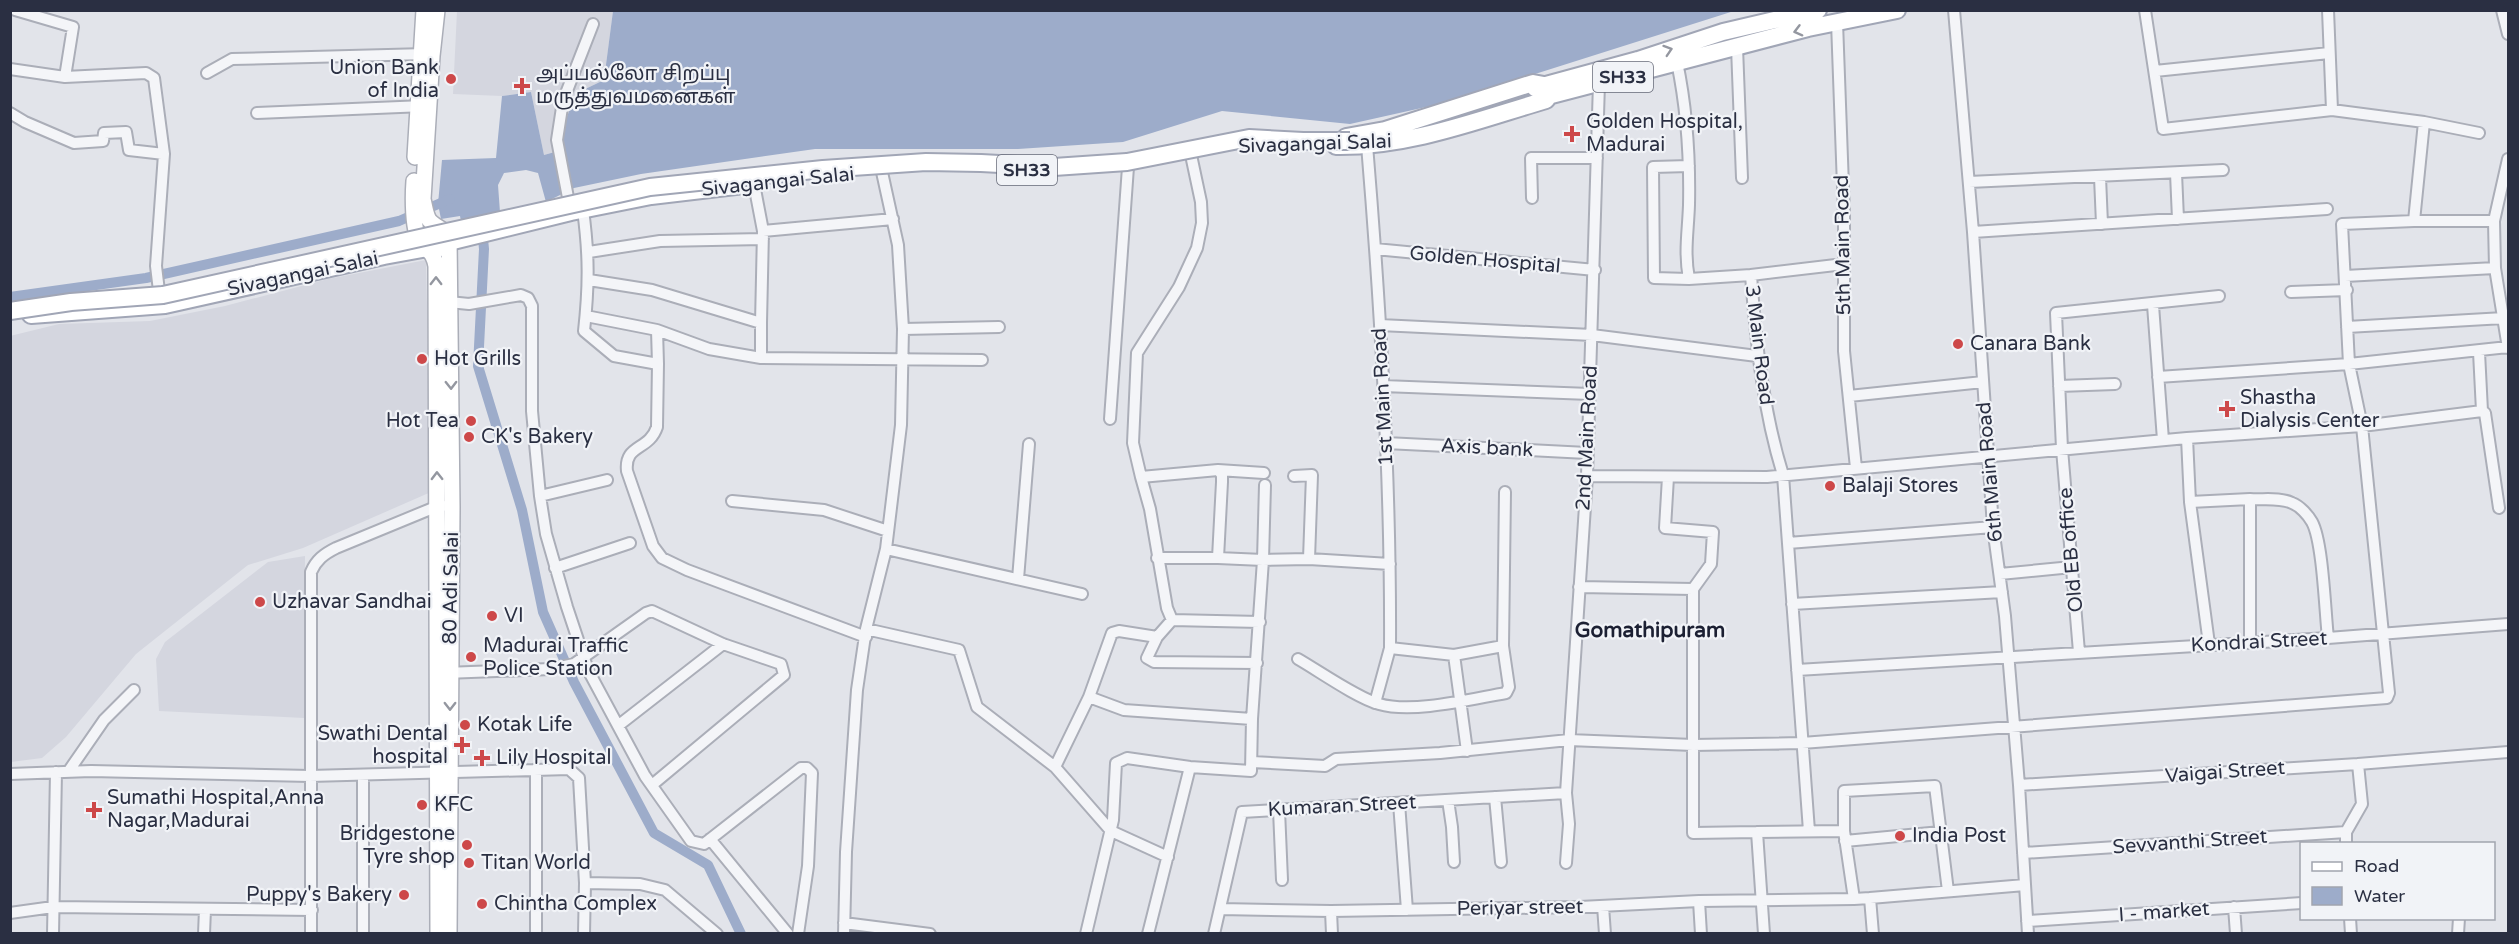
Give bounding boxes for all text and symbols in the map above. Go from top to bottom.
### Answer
one-way arrow [1794,23,1804,36]
one-way arrow [1662,45,1673,57]
place label: Union Bank of India [329,56,439,103]
place label: அப்பல்லோ சிறப்பு மருத்துவமனைகள் [536,62,736,110]
road number: SH33 [1593,62,1653,92]
marker: Union Bank of India [444,72,458,86]
marker: அப்பல்லோ சிறப்பு மருத்துவமனைகள் [513,77,531,95]
place label: Golden Hospital, Madurai [1586,110,1743,157]
marker: Golden Hospital, Madurai [1563,125,1581,143]
street label: Sivagangai Salai [1238,129,1392,159]
road number: SH33 [997,155,1057,185]
street label: Sivagangai Salai [700,162,856,202]
street label: 5th Main Road [1830,174,1856,316]
street label: Golden Hospital [1408,241,1562,279]
street label: Sivagangai Salai [225,246,381,302]
one-way arrow [430,277,442,286]
street label: 3 Main Road [1740,284,1778,406]
street label: 1st Main Road [1367,327,1399,467]
place label: Canara Bank [1970,332,2091,356]
marker: Canara Bank [1951,337,1965,351]
place label: Hot Grills [434,347,521,371]
marker: Hot Grills [415,352,429,366]
street label: 2nd Main Road [1571,365,1603,511]
one-way arrow [444,380,457,389]
place label: Shastha Dialysis Center [2240,386,2380,433]
marker: Shastha Dialysis Center [2218,400,2236,418]
street label: 6th Main Road [1972,401,2008,543]
place label: Hot Tea [386,409,459,433]
marker: Hot Tea [464,414,478,428]
place label: CK's Bakery [481,425,593,449]
marker: CK's Bakery [462,430,476,444]
street label: Axis bank [1440,434,1534,462]
one-way arrow [431,472,444,481]
place label: Balaji Stores [1842,474,1958,498]
marker: Balaji Stores [1823,479,1837,493]
street label: Old EB office [2054,487,2088,613]
street label: 80 Adi Salai [438,532,464,644]
place label: Uzhavar Sandhai [272,590,432,614]
marker: Uzhavar Sandhai [253,595,267,609]
place label: VI [504,604,524,628]
marker: VI [485,609,499,623]
district label: Gomathipuram [1575,618,1725,643]
street label: Kondrai Street [2190,626,2328,658]
place label: Madurai Traffic Police Station [483,634,628,681]
marker: Madurai Traffic Police Station [464,650,478,664]
one-way arrow [444,701,456,710]
place label: Kotak Life [477,713,572,737]
marker: Kotak Life [458,718,472,732]
place label: Swathi Dental hospital [318,722,448,769]
marker: Swathi Dental hospital [453,736,471,754]
place label: Lily Hospital [496,746,611,770]
marker: Lily Hospital [473,749,491,767]
street label: Vaigai Street [2164,756,2286,788]
place label: Sumathi Hospital,Anna Nagar,Madurai [107,786,324,833]
street label: Kumaran Street [1267,790,1417,822]
place label: KFC [434,793,473,817]
marker: KFC [415,798,429,812]
marker: Sumathi Hospital,Anna Nagar,Madurai [85,801,103,819]
place label: Bridgestone Tyre shop [339,822,455,869]
place label: India Post [1912,824,2007,848]
street label: Sevvanthi Street [2112,825,2268,859]
marker: India Post [1893,829,1907,843]
marker: Bridgestone Tyre shop [460,838,474,852]
legend [2300,842,2495,920]
place label: Titan World [481,851,591,875]
text: Road [2354,855,2399,877]
marker: Titan World [462,856,476,870]
place label: Puppy's Bakery [246,883,392,907]
text: Water [2354,885,2405,907]
marker: Puppy's Bakery [397,888,411,902]
place label: Chintha Complex [494,892,657,916]
street label: Periyar street [1456,895,1584,921]
marker: Chintha Complex [475,897,489,911]
street label: I - market [2118,897,2211,927]

